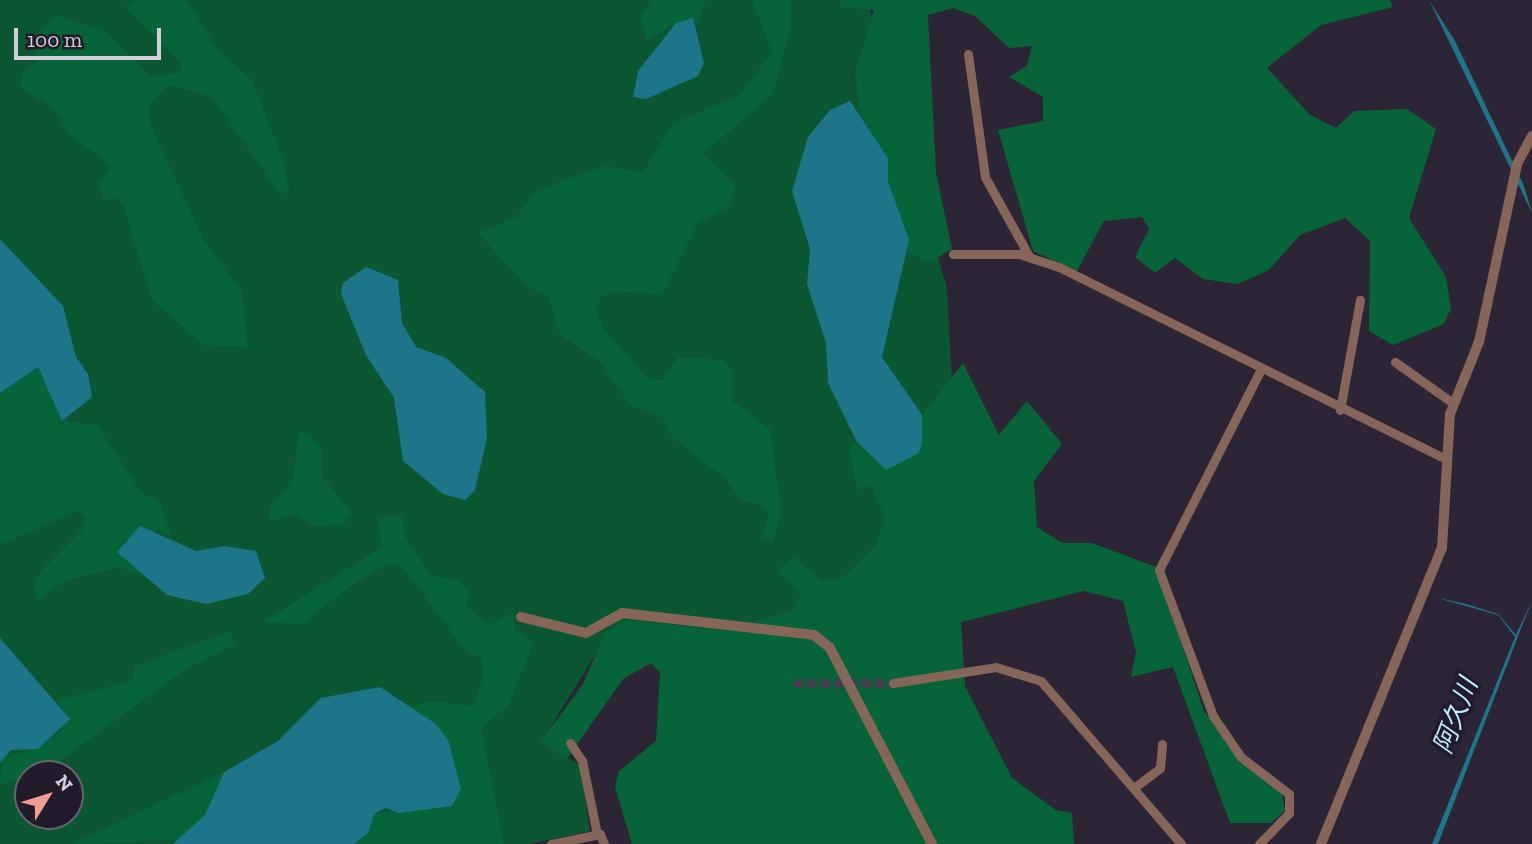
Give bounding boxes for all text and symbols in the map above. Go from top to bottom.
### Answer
scale bar [18,14,164,58]
text: 100 m [27,27,82,52]
water label: 阿久川 [1427,674,1485,758]
north arrow [14,760,84,830]
text: N [51,770,78,796]

